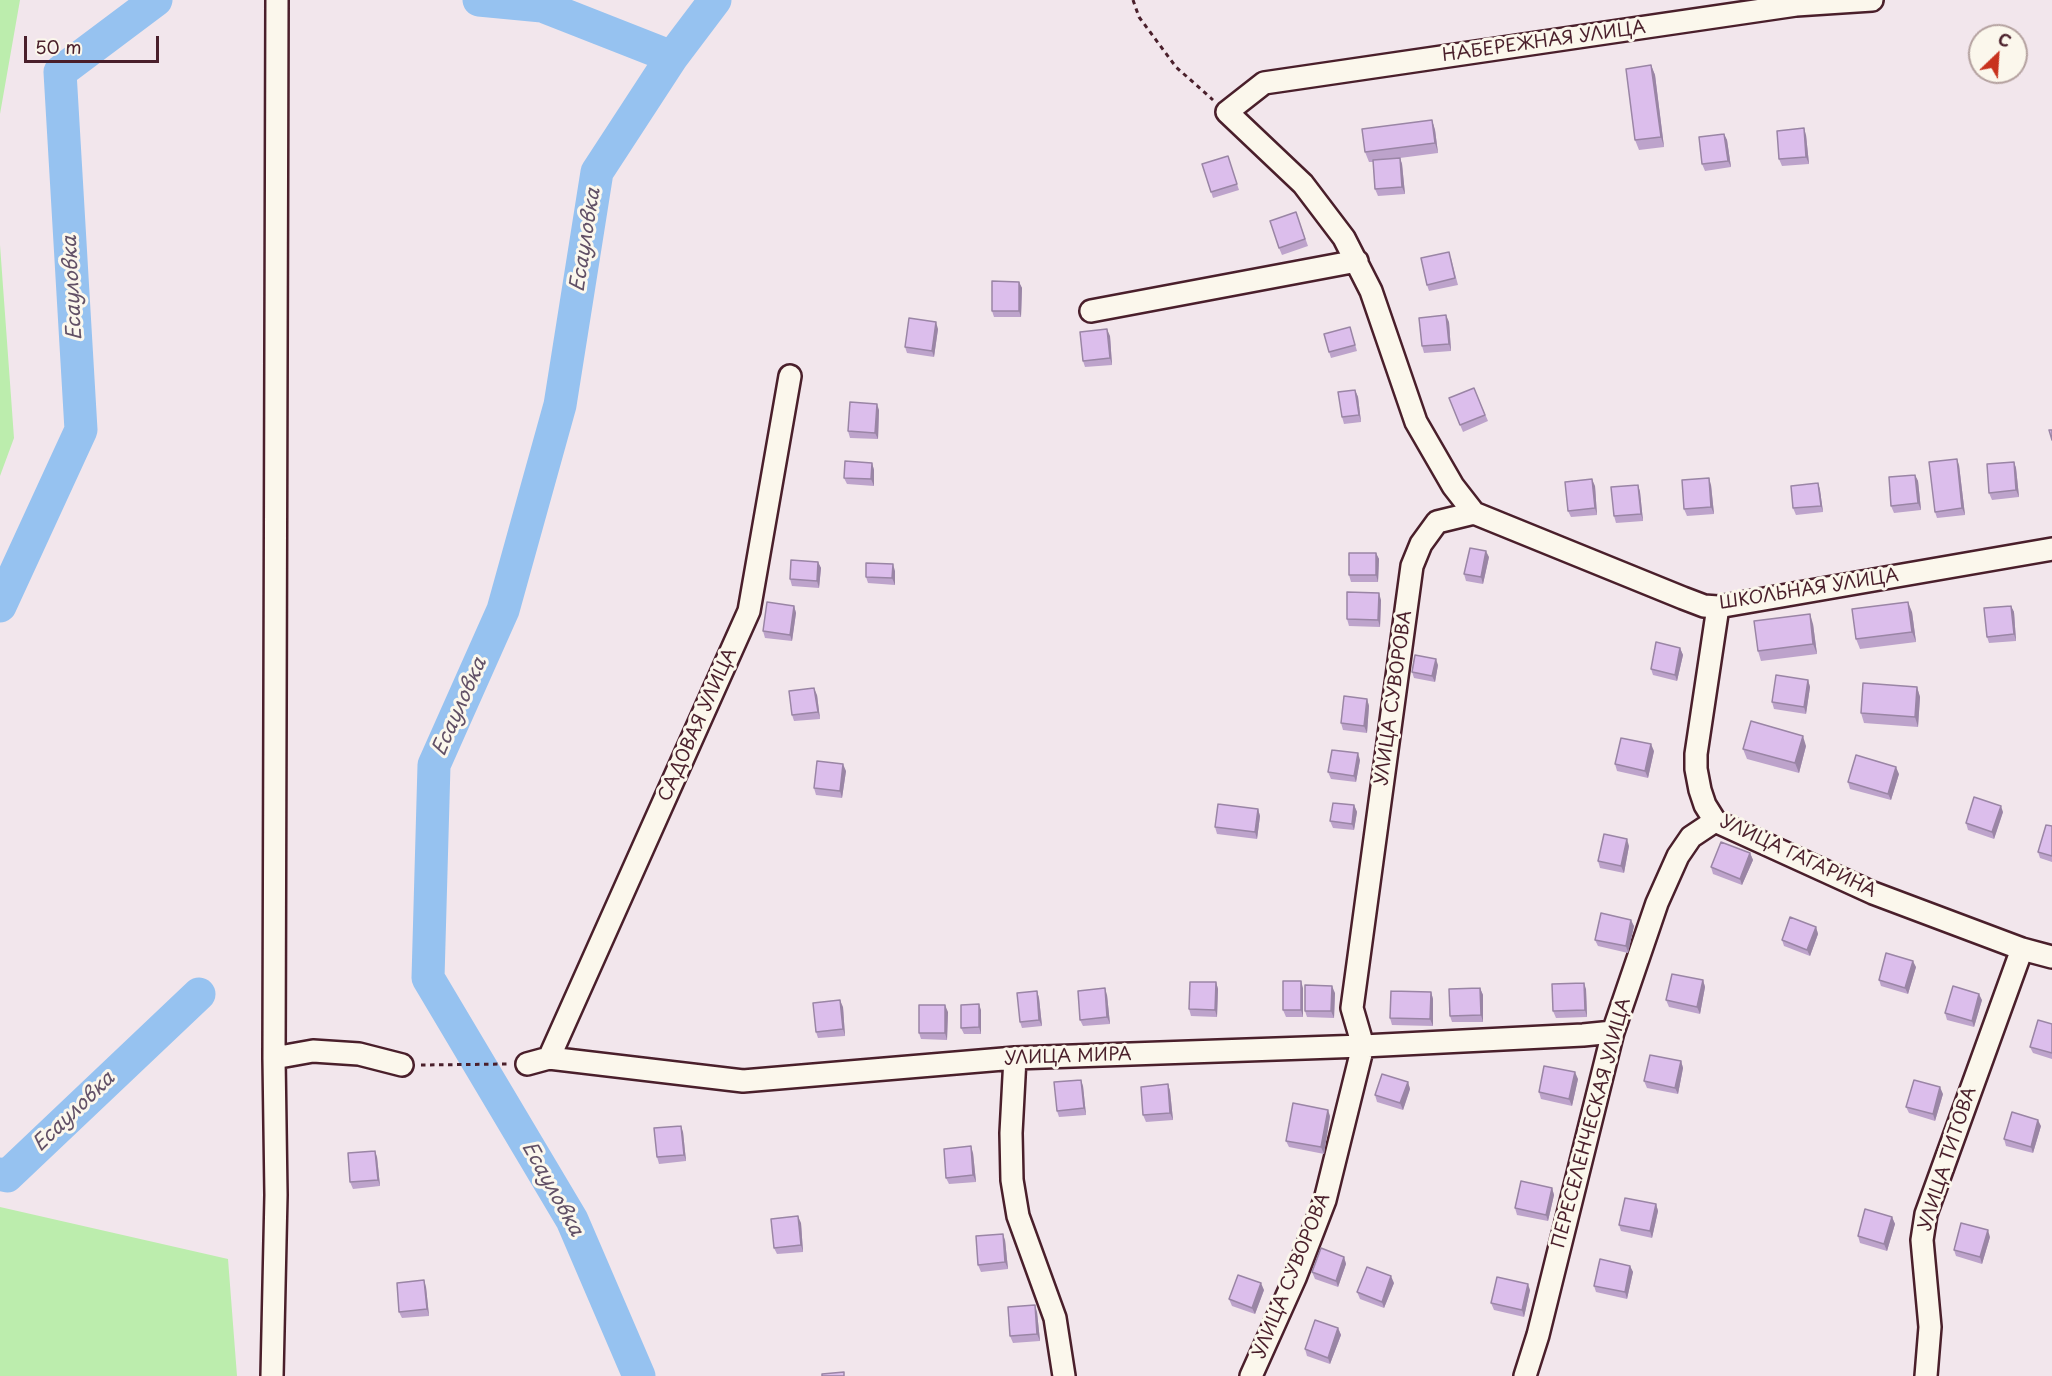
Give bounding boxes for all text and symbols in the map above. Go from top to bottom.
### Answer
street label: НАБЕРЕЖНАЯ УЛИЦА [1441,17,1647,67]
scale bar [27,24,162,62]
north arrow [1968,24,2028,84]
text: С [1994,26,2015,53]
text: 50 m [35,33,82,60]
water label: Есауловка [566,186,606,294]
water label: Есауловка [58,235,88,341]
street label: ШКОЛЬНАЯ УЛИЦА [1718,565,1900,615]
street label: УЛИЦА СУВОРОВА [1371,609,1417,787]
street label: САДОВАЯ УЛИЦА [654,645,742,805]
water label: Есауловка [428,654,492,760]
street label: УЛИЦА ГАГАРИНА [1717,811,1879,903]
street label: ПЕРЕСЕЛЕНЧЕСКАЯ УЛИЦА [1548,996,1636,1250]
street label: УЛИЦА МИРА [1004,1044,1132,1070]
water label: Есауловка [28,1067,120,1157]
street label: УЛИЦА ТИТОВА [1915,1084,1981,1234]
water label: Есауловка [516,1137,588,1241]
street label: УЛИЦА СУВОРОВА [1249,1190,1335,1362]

